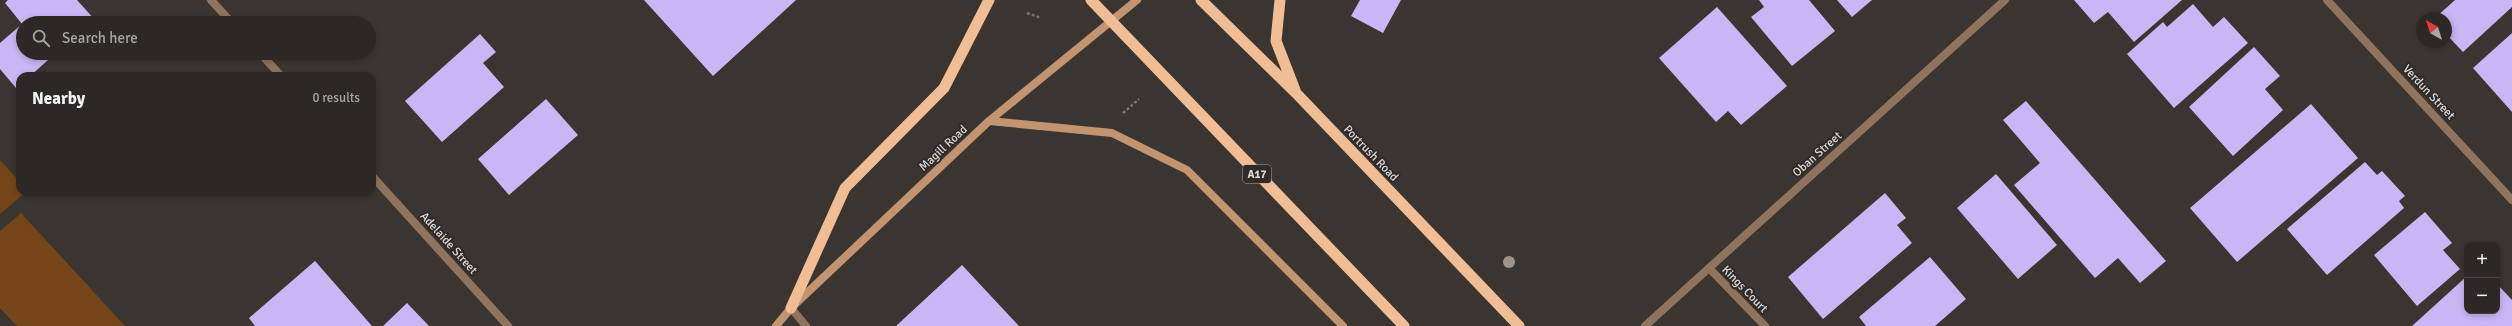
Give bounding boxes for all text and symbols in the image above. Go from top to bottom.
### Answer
north arrow [2416,12,2452,48]
search box [16,16,376,60]
icon: search [30,27,52,49]
text: Search here [62,29,138,47]
street label: Verdun Street [2399,62,2458,123]
text: Nearby [32,88,85,109]
text: 0 results [312,90,360,106]
street label: Magill Road [916,122,971,174]
street label: Portrush Road [1340,122,1401,185]
street label: Oban Street [1790,128,1845,180]
road number: A17 [1243,165,1271,183]
street label: Adelaide Street [417,209,481,278]
map controls [2464,242,2500,314]
button: + [2464,242,2500,278]
street label: Kings Court [1718,263,1771,316]
button: − [2464,278,2500,314]

